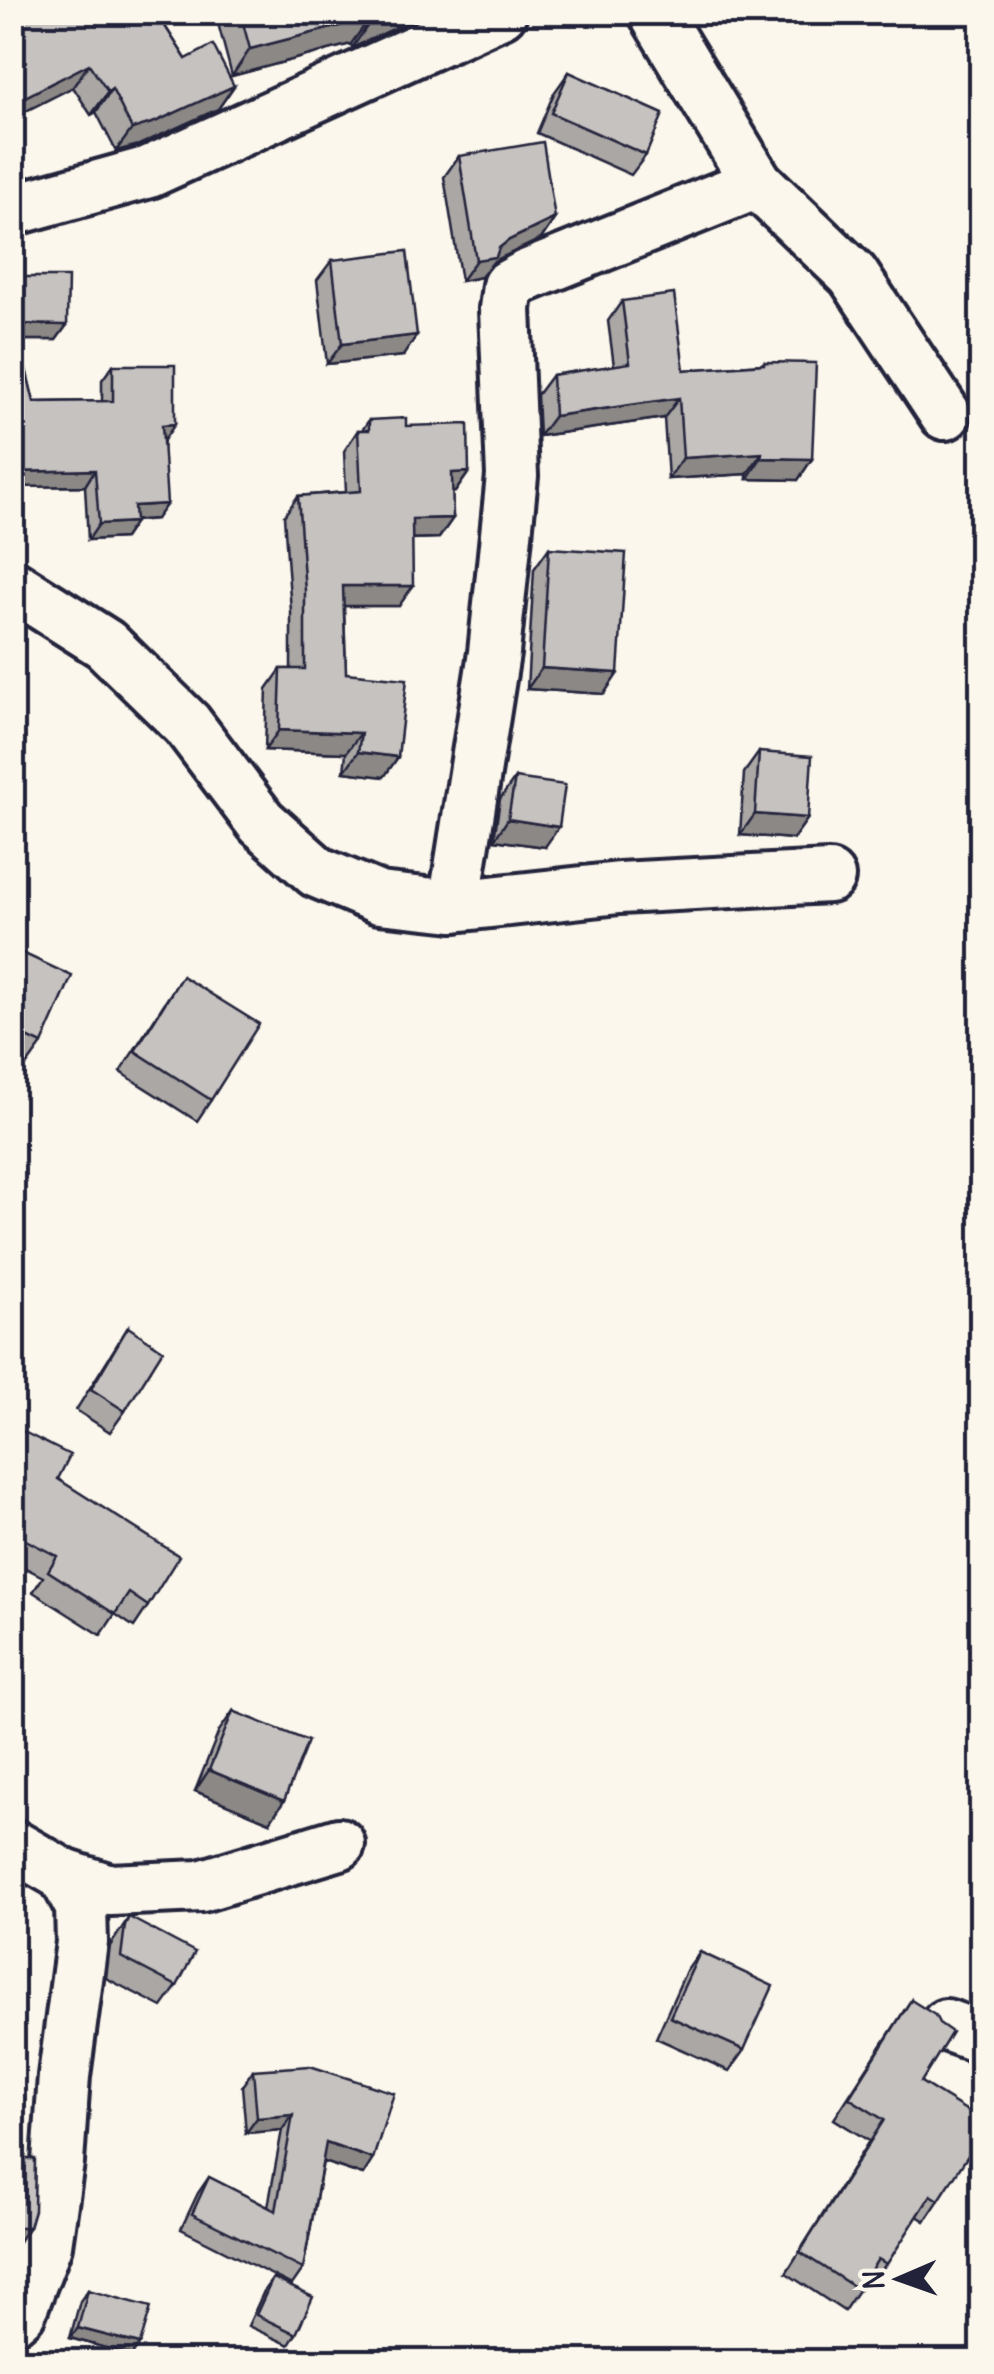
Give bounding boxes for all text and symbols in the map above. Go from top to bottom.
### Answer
north arrow [849,2229,949,2329]
text: N [856,2270,892,2290]

